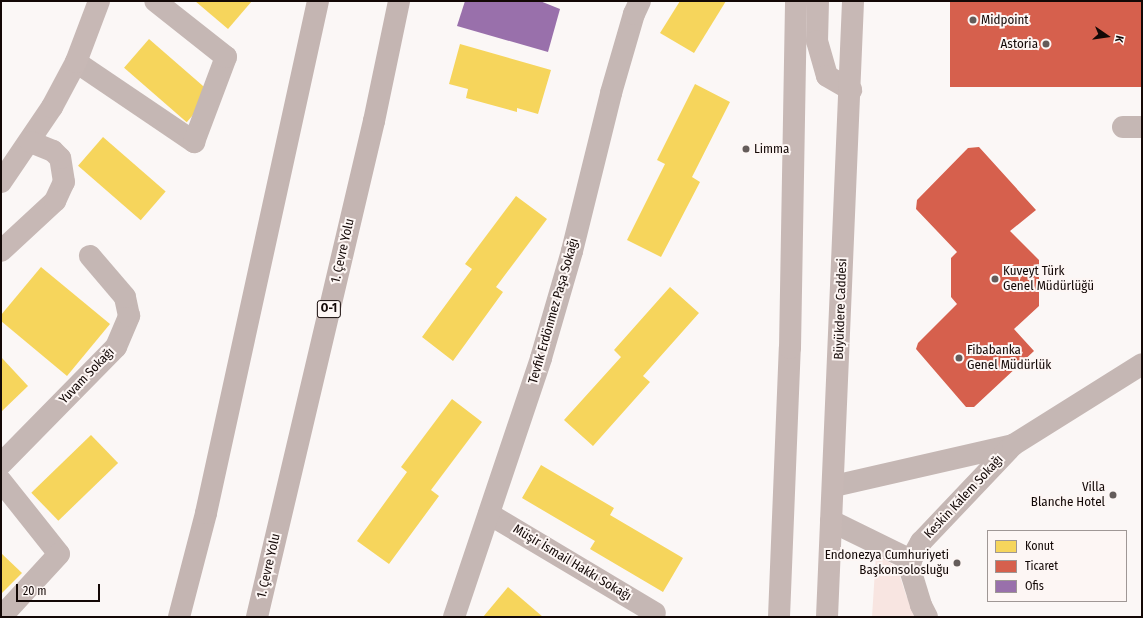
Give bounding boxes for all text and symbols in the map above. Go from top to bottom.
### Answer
place label: Midpoint [981,12,1029,28]
marker: Midpoint [968,15,978,25]
north arrow [1087,16,1127,56]
text: K [1112,34,1126,43]
place label: Astoria [1001,36,1038,52]
marker: Astoria [1041,39,1051,49]
place label: Limma [754,141,789,157]
marker: Limma [741,144,751,154]
street label: 1. Çevre Yolu [328,217,358,285]
street label: Tevfik Erdönmez Paşa Sokağı [526,236,582,386]
street label: Büyükdere Caddesi [831,258,851,360]
place label: Kuveyt Türk Genel Müdürlüğü [1003,264,1094,295]
marker: Kuveyt Türk Genel Müdürlüğü [990,274,1000,284]
road number: O-1 [316,299,342,319]
place label: Fibabanka Genel Müdürlük [967,343,1051,374]
street label: Yuvam Sokağı [56,345,118,407]
marker: Fibabanka Genel Müdürlük [954,353,964,363]
street label: Keskin Kalem Sokağı [921,452,1007,542]
place label: Villa Blanche Hotel [1031,480,1105,511]
marker: Villa Blanche Hotel [1108,490,1118,500]
street label: Müşir İsmail Hakkı Sokağı [510,522,634,604]
legend [987,530,1127,602]
street label: 1. Çevre Yolu [254,532,284,600]
text: Konut [1025,539,1054,553]
place label: Endonezya Cumhuriyeti Başkonsolosluğu [825,548,949,579]
marker: Endonezya Cumhuriyeti Başkonsolosluğu [952,558,962,568]
text: Ticaret [1025,559,1058,573]
scale bar [18,576,102,602]
text: Ofis [1025,579,1044,593]
text: 20 m [23,584,47,598]

